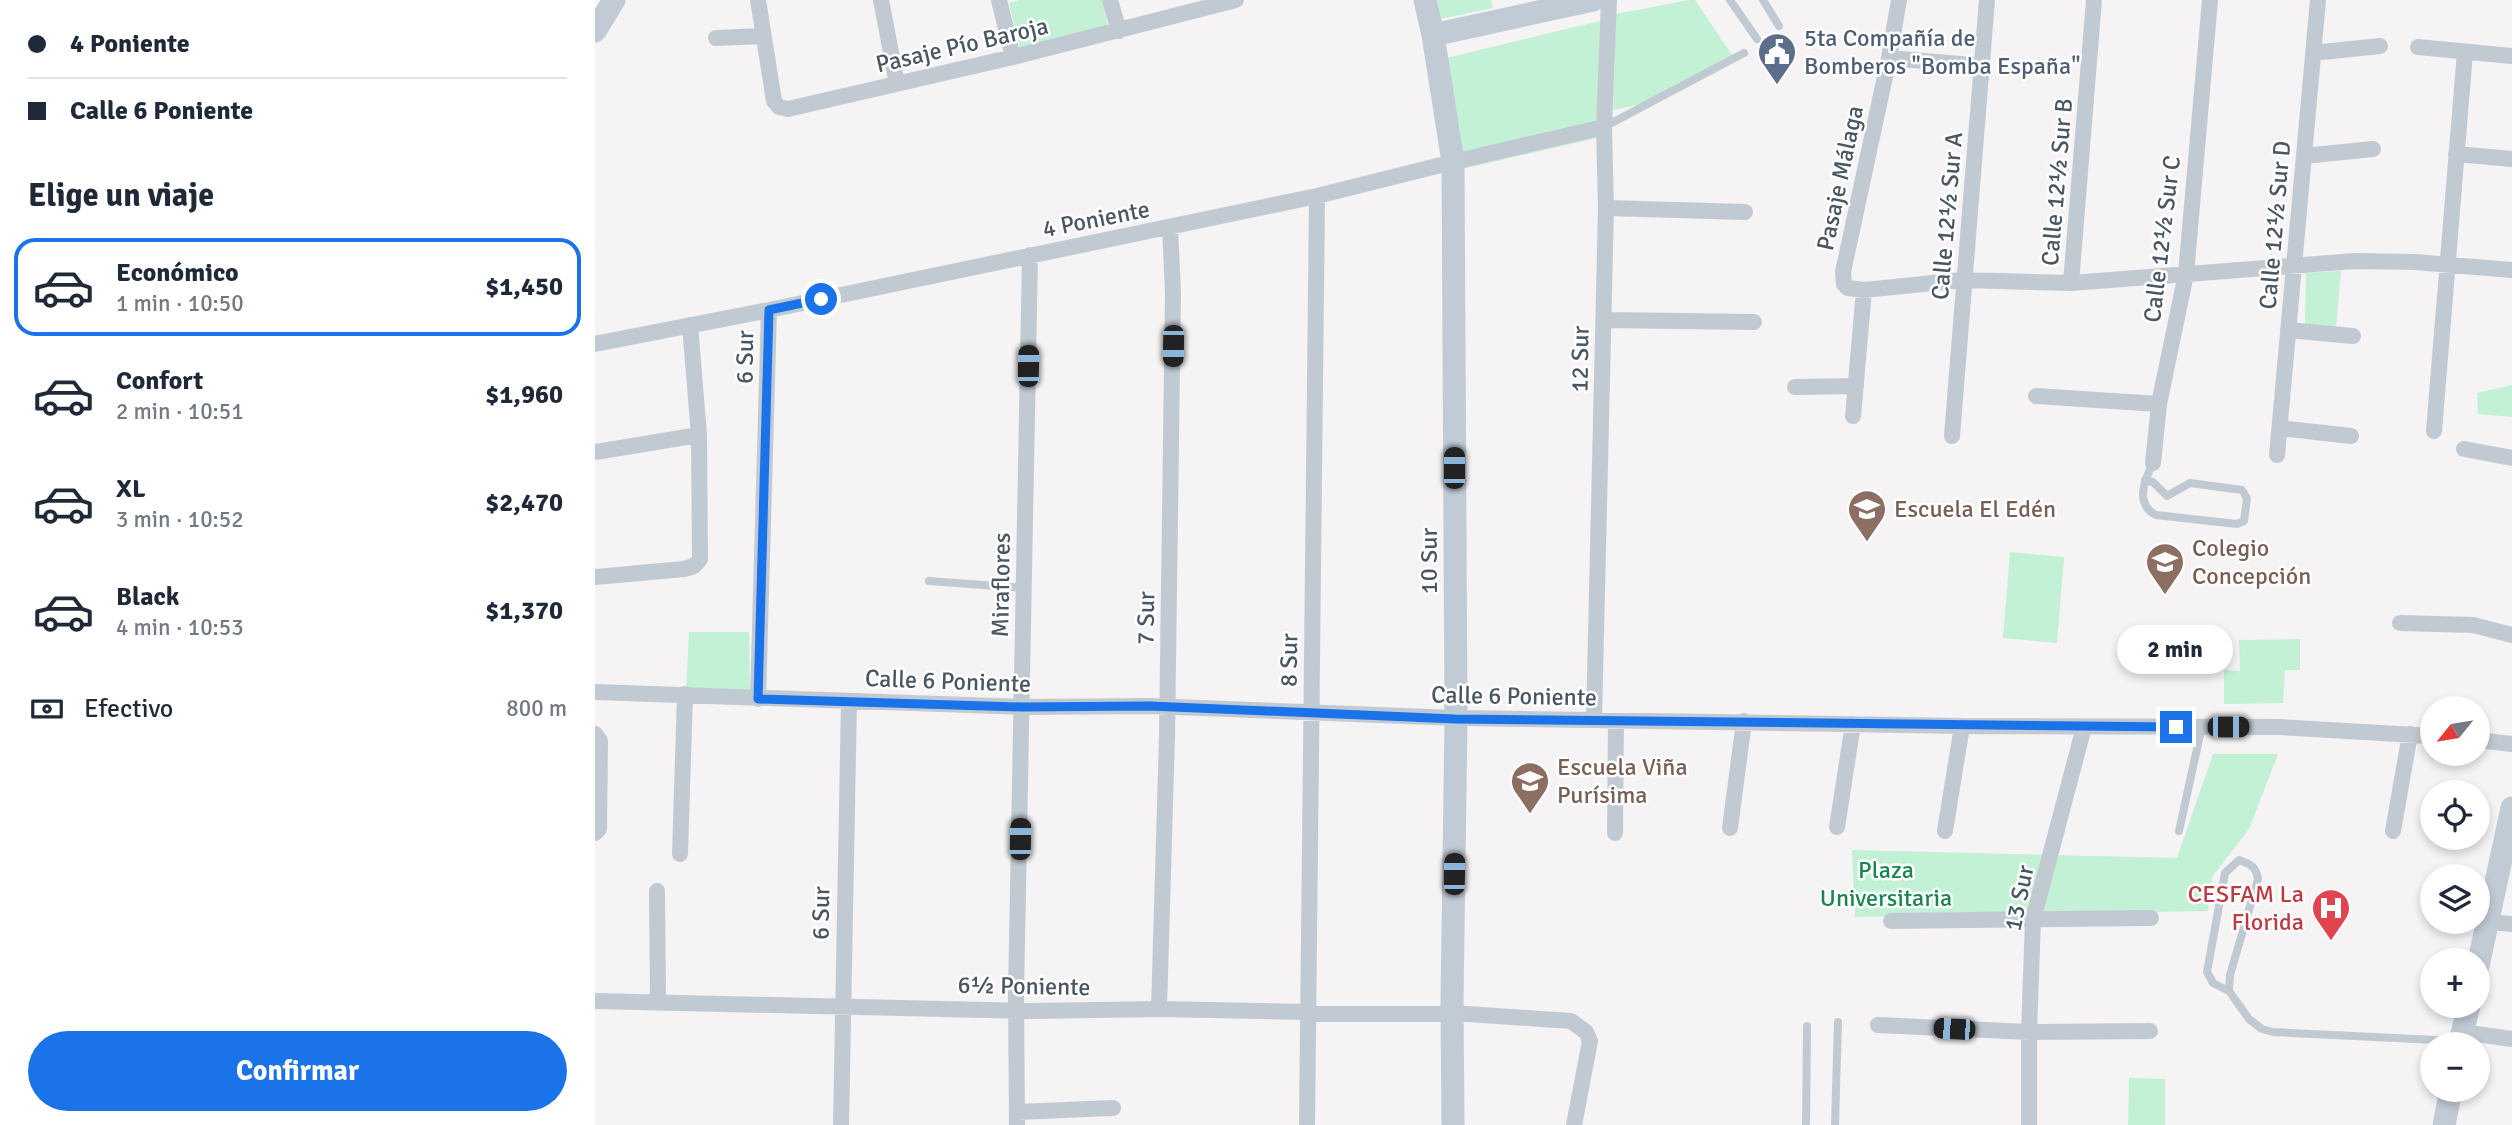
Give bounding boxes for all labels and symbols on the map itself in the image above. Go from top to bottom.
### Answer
street label: Pasaje Pío Baroja [873,11,1051,79]
place label: 5ta Compañía de Bomberos "Bomba España" [1804,23,2080,81]
public building icon: 5ta Compañía de Bomberos "Bomba España" [1756,31,1798,86]
street label: Calle 12½ Sur B [2035,97,2079,267]
street label: Pasaje Málaga [1810,103,1870,253]
street label: Calle 12½ Sur A [1925,131,1969,301]
street label: Calle 12½ Sur D [2253,139,2297,311]
street label: Calle 12½ Sur C [2137,154,2187,324]
street label: 4 Poniente [1040,194,1152,244]
route start [805,283,837,315]
car [1163,325,1184,367]
street label: 12 Sur [1564,325,1596,393]
street label: 6 Sur [730,330,760,384]
car [1018,345,1039,387]
car [1444,447,1465,489]
school or university icon: Escuela El Edén [1846,488,1888,543]
place label: Escuela El Edén [1894,494,2056,524]
street label: 10 Sur [1414,528,1444,594]
street label: Miraflores [985,532,1017,638]
place label: Colegio Concepción [2192,533,2311,591]
school or university icon: Colegio Concepción [2144,541,2186,596]
street label: 7 Sur [1131,591,1161,645]
callout: 2 min [2118,626,2234,674]
street label: 8 Sur [1274,633,1304,687]
street label: Calle 6 Poniente [865,663,1031,699]
street label: Calle 6 Poniente [1431,680,1597,712]
north arrow [2420,696,2490,766]
route end [2160,711,2192,743]
car [2208,717,2250,738]
place label: Escuela Viña Purísima [1557,752,1688,810]
school or university icon: Escuela Viña Purísima [1509,760,1551,815]
car [1010,818,1031,860]
car [1444,853,1465,895]
park label: Plaza Universitaria [1820,855,1952,913]
street label: 13 Sur [1997,862,2041,934]
place label: CESFAM La Florida [2188,879,2304,937]
street label: 6 Sur [806,886,836,940]
hospital icon: CESFAM La Florida [2310,887,2352,942]
street label: 6½ Poniente [957,970,1091,1002]
car [1933,1017,1976,1041]

